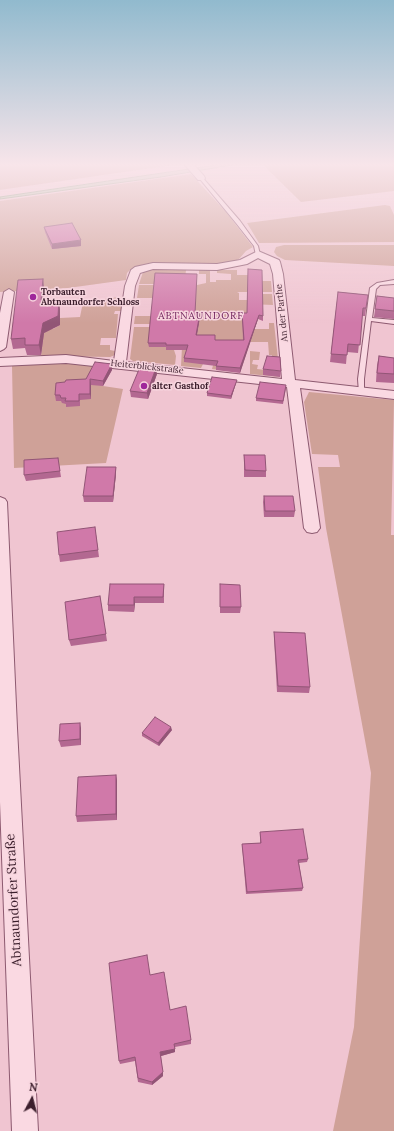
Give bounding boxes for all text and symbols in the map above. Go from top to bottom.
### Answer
street label: An der Parthe [274,284,290,342]
place label: Torbauten Abtnaundorfer Schloss [41,287,139,308]
marker: Torbauten Abtnaundorfer Schloss [28,292,38,302]
district label: ABTNAUNDORF [158,310,244,322]
street label: Heiterblickstraße [110,358,184,376]
marker: alter Gasthof [139,381,149,391]
place label: alter Gasthof [152,381,208,391]
street label: Abtnaundorfer Straße [3,833,25,967]
north arrow [12,1079,52,1119]
text: N [28,1080,39,1095]

